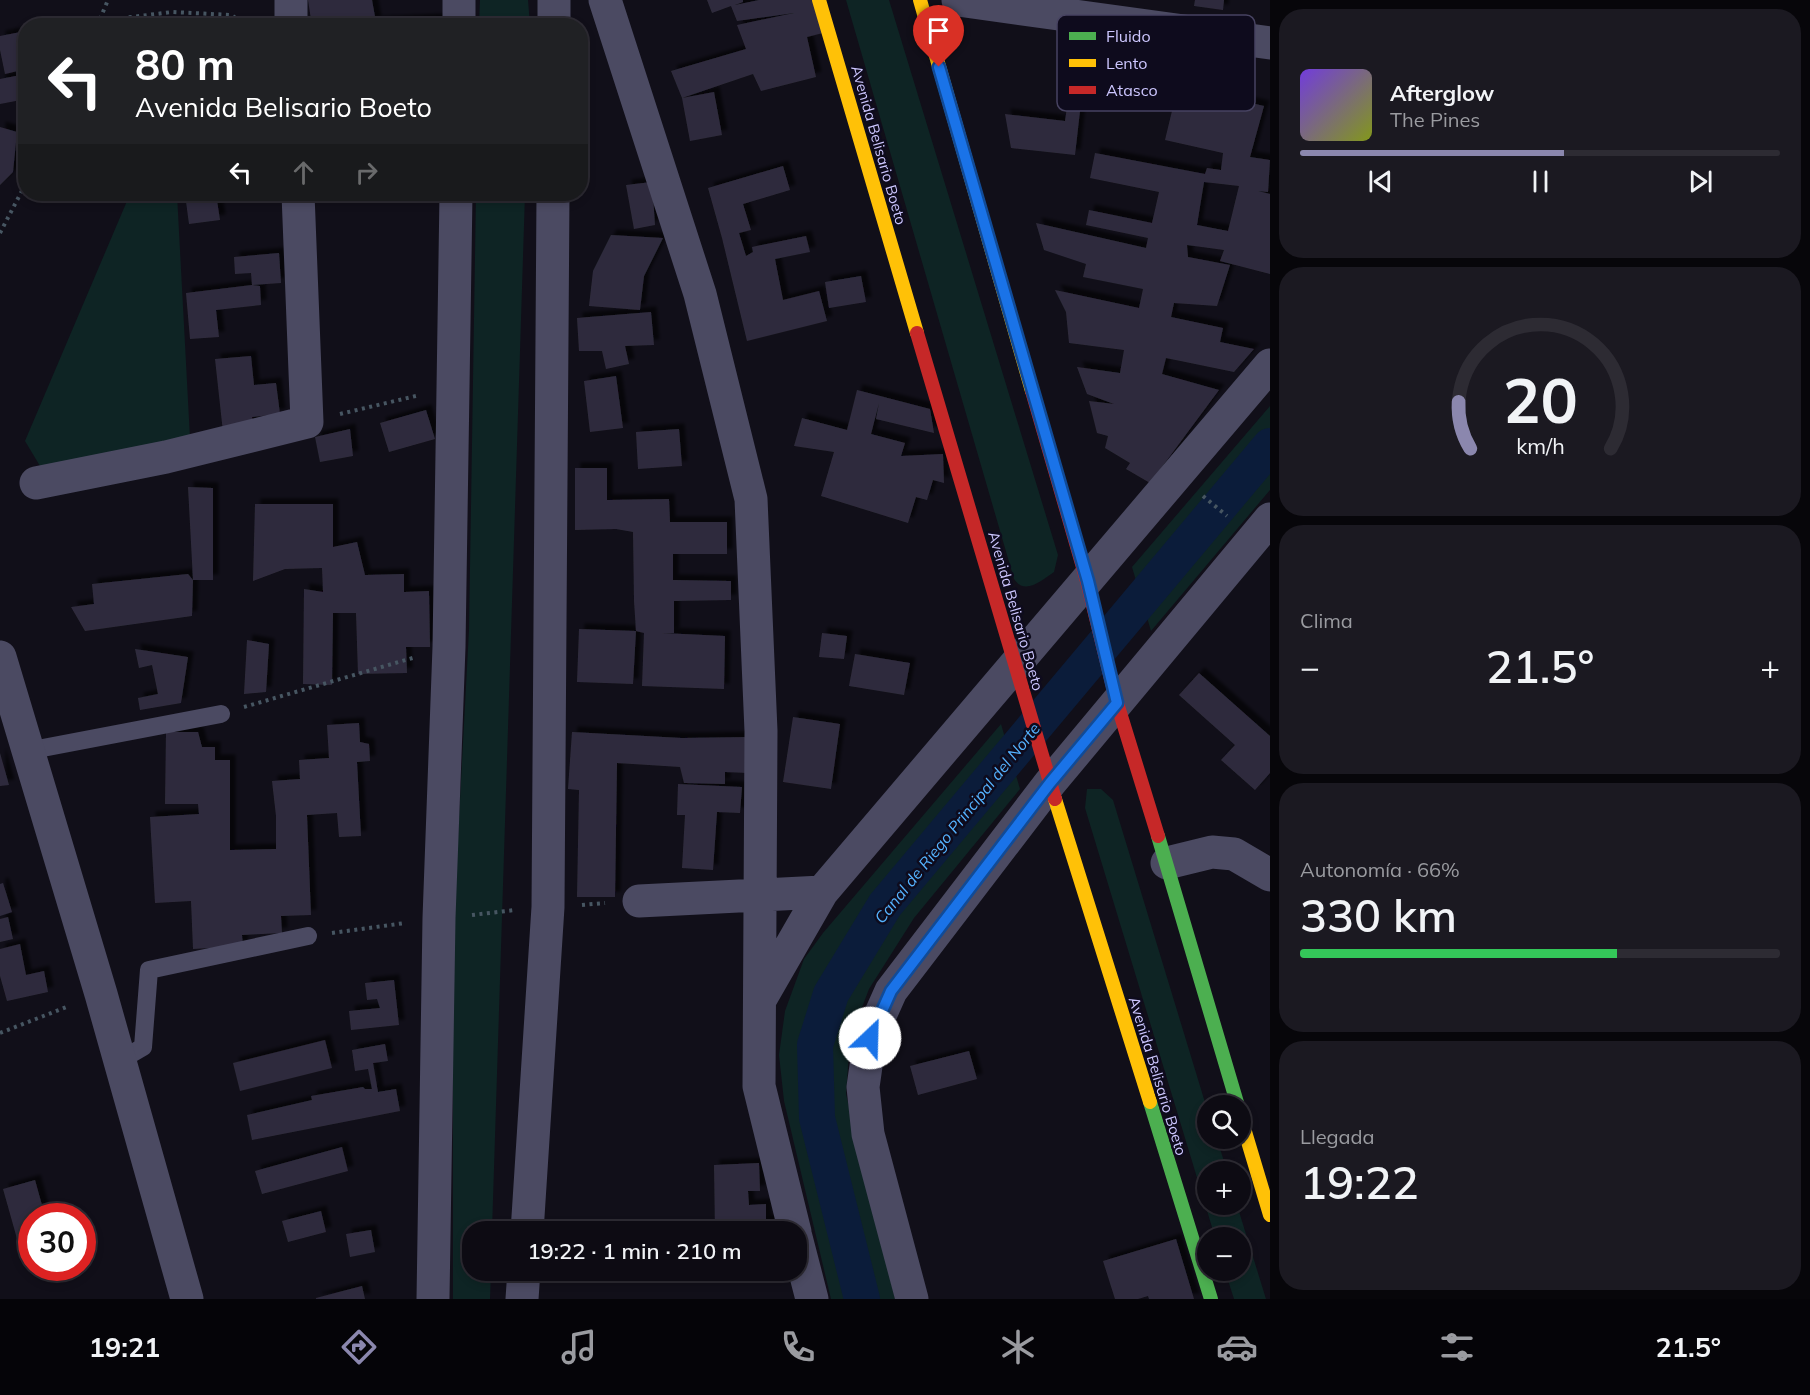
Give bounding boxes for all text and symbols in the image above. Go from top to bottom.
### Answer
pin [913,5,964,67]
icon: arrive [922,14,955,47]
legend [1057,15,1255,111]
text: Fluido [1106,26,1151,46]
text: 80 m [135,38,235,91]
icon: left [36,42,114,120]
text: Lento [1106,53,1147,73]
street label: Avenida Belisario Boeto [847,63,911,227]
text: Afterglow [1390,79,1494,107]
text: Atasco [1106,80,1158,100]
text: Avenida Belisario Boeto [135,90,432,124]
text: The Pines [1390,107,1480,132]
icon: left [224,156,257,189]
icon: ahead [287,156,320,189]
icon: right [350,156,383,189]
icon: previous [1364,165,1397,198]
icon: pause [1524,165,1557,198]
icon: next [1684,165,1717,198]
text: 20 [1503,360,1577,439]
text: km/h [1516,432,1564,459]
street label: Avenida Belisario Boeto [984,529,1048,693]
text: Clima [1300,608,1353,633]
text: 21.5° [1486,638,1594,694]
text: − [1300,646,1320,687]
text: + [1760,646,1780,687]
water label: Canal de Riego Principal del Norte [870,718,1044,927]
text: Autonomía · 66% [1300,857,1460,882]
text: 330 km [1300,887,1457,943]
street label: Avenida Belisario Boeto [1125,994,1191,1158]
position arrow [838,1006,902,1070]
map controls [1197,1095,1251,1281]
button: search [1197,1095,1251,1149]
text: Llegada [1300,1124,1375,1149]
text: 19:22 [1300,1154,1419,1210]
button: + [1197,1161,1251,1215]
speed limit sign: 30 [18,1203,96,1281]
button: − [1197,1227,1251,1281]
text: 19:22 · 1 min · 210 m [527,1237,742,1265]
icon: directions [338,1326,380,1368]
icon: music [558,1326,600,1368]
icon: phone [777,1326,819,1368]
icon: climate [997,1326,1039,1368]
icon: car [1216,1326,1258,1368]
icon: filters [1436,1326,1478,1368]
text: 19:21 [89,1330,160,1364]
text: 21.5° [1656,1330,1721,1364]

